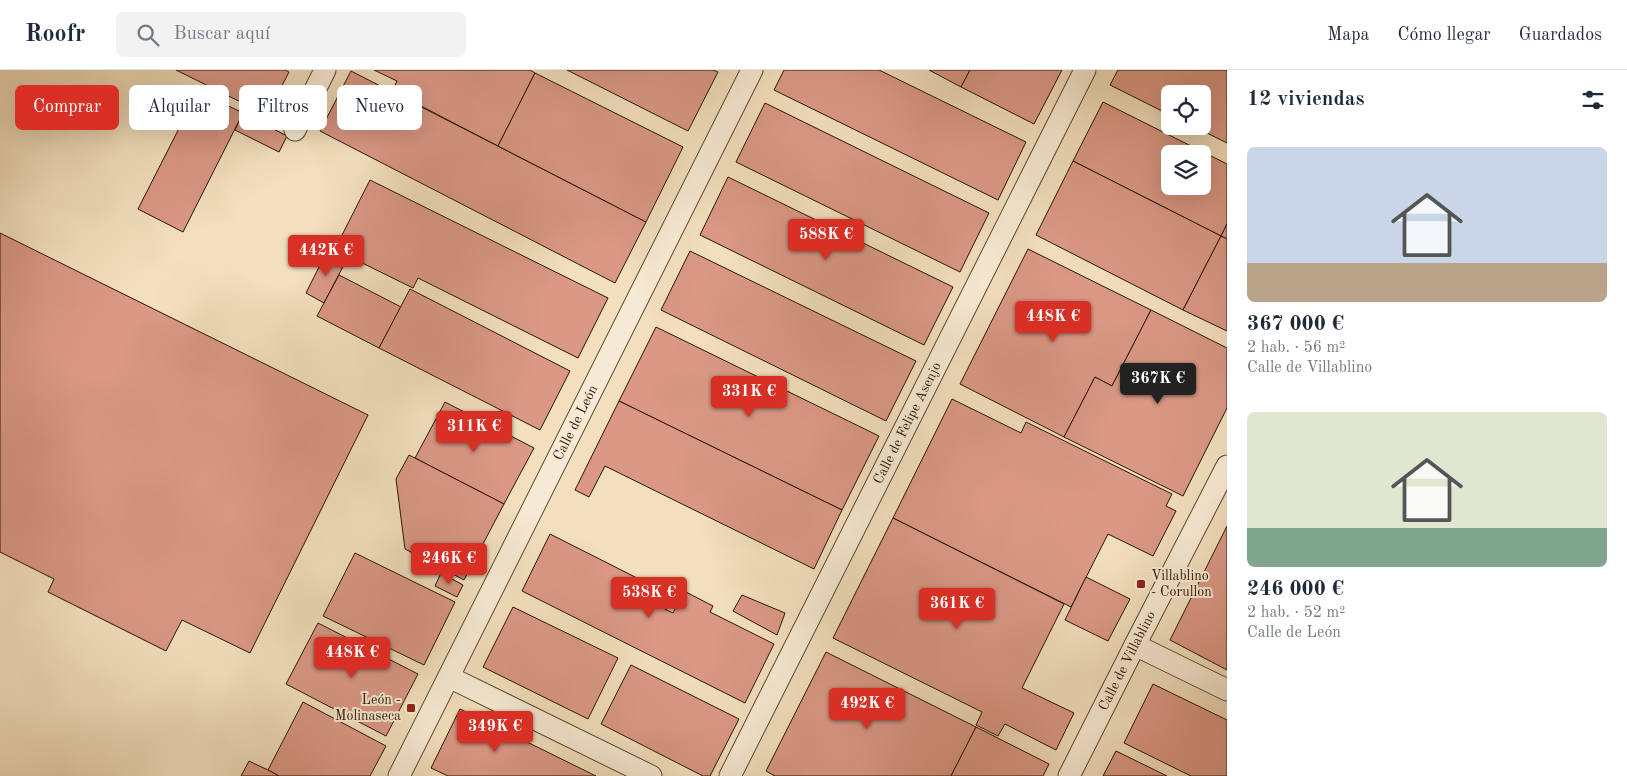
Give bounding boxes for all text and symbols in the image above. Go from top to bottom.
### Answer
search box [116,12,466,57]
icon: search [134,21,162,49]
text: Roofr [25,23,86,47]
text: Buscar aquí [174,25,270,44]
text: Mapa [1327,26,1369,44]
text: Cómo llegar [1397,26,1491,44]
text: Guardados [1519,26,1602,44]
chip: Comprar [15,85,119,130]
chip: Alquilar [129,85,229,130]
chip: Filtros [239,85,327,130]
chip: Nuevo [337,85,422,130]
map controls [1161,85,1211,195]
button: locate [1161,85,1211,135]
icon: filters [1579,86,1607,114]
text: 12 viviendas [1247,89,1365,110]
button: layers [1161,145,1211,195]
icon: home [1382,180,1472,270]
pin: 588K € [785,218,867,261]
text: 588K € [799,227,853,243]
pin: 442K € [285,234,367,277]
text: 442K € [299,243,353,259]
pin: 448K € [1012,300,1094,343]
text: 448K € [1026,309,1080,325]
text: 367 000 € [1247,314,1344,335]
text: 2 hab. · 56 m² [1247,340,1345,356]
street label: Calle de Felipe Asenjo [871,360,944,486]
text: Calle de Villablino [1247,360,1372,376]
pin: 367K € [1117,362,1199,405]
text: 367K € [1131,371,1185,387]
pin: 331K € [708,376,790,418]
street label: Calle de León [551,382,601,463]
text: 331K € [722,384,776,400]
pin: 311K € [433,410,515,453]
text: 311K € [447,419,501,435]
icon: home [1382,445,1472,535]
pin: 246K € [408,542,490,585]
text: 246K € [422,551,476,567]
place label: Villablino - Corullon [1151,569,1212,599]
pin: 538K € [608,576,690,619]
marker: Villablino - Corullon [1135,578,1147,590]
text: 246 000 € [1247,579,1344,600]
text: 538K € [622,585,676,601]
pin: 361K € [916,588,998,630]
text: 361K € [930,596,984,612]
text: 2 hab. · 52 m² [1247,605,1345,621]
street label: Calle de Villablino [1096,609,1158,713]
text: Calle de León [1247,625,1341,641]
pin: 448K € [311,636,393,679]
text: 448K € [325,645,379,661]
pin: 492K € [826,688,908,730]
place label: León - Molinaseca [335,693,401,723]
text: 492K € [840,696,894,712]
marker: León - Molinaseca [405,702,417,714]
pin: 349K € [454,710,536,753]
text: 349K € [468,719,522,735]

